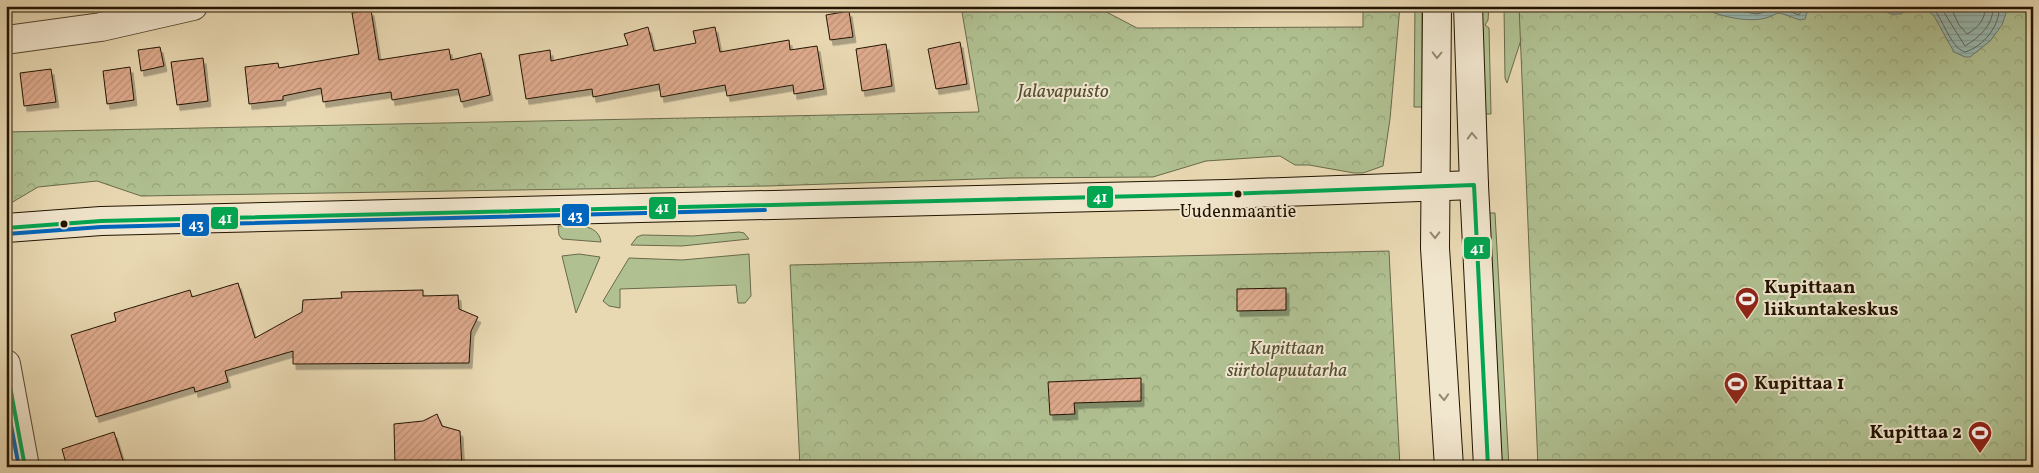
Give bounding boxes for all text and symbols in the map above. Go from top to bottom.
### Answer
one-way arrow [1432,52,1442,59]
park label: Jalavapuisto [1015,79,1109,105]
one-way arrow [1467,132,1478,140]
line badge: 41 [1086,185,1114,209]
text: 41 [1093,189,1107,208]
marker: Uudenmaantie [1233,189,1243,199]
line badge: 41 [648,196,677,220]
text: 41 [655,199,669,218]
place label: Uudenmaantie [1180,200,1296,225]
line badge: 43 [561,203,590,227]
line badge: 41 [210,206,239,230]
text: 43 [567,207,583,226]
text: 41 [218,210,232,229]
line badge: 43 [181,213,210,237]
text: 43 [188,216,204,235]
unlabelled marker [59,219,69,229]
one-way arrow [1430,232,1440,239]
line badge: 41 [1463,236,1491,260]
text: 41 [1470,240,1484,259]
place label: Kupittaan liikuntakeskus [1764,275,1899,323]
sports icon: Kupittaan liikuntakeskus [1734,286,1760,320]
park label: Kupittaan siirtolapuutarha [1227,336,1347,384]
sports icon: Kupittaa 1 [1723,371,1749,405]
place label: Kupittaa 1 [1754,371,1844,397]
one-way arrow [1439,394,1450,402]
place label: Kupittaa 2 [1869,420,1962,446]
sports icon: Kupittaa 2 [1967,420,1993,454]

